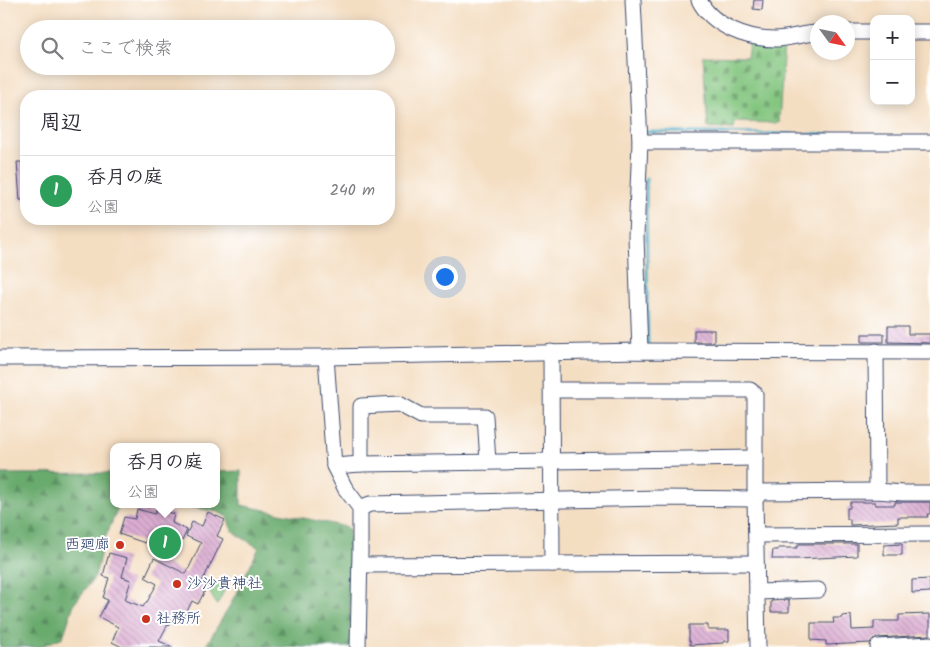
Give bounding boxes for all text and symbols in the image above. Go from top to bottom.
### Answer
north arrow [810,15,855,60]
map controls [870,15,915,105]
button: + [870,15,915,60]
search box [20,20,395,75]
icon: search [38,34,66,62]
text: ここで検索 [78,34,173,64]
button: − [870,60,915,105]
text: 周辺 [40,107,82,140]
text: 呑月の庭 [87,163,163,193]
text: 1 [54,178,58,203]
text: 240 m [330,178,375,203]
text: 公園 [87,195,119,220]
your location [432,264,458,290]
popup [110,443,220,508]
text: 呑月の庭 [127,448,203,478]
text: 公園 [127,480,159,505]
pin: 1 [149,524,181,562]
place label: 西廻廊 [65,533,110,557]
marker: 西廻廊 [114,539,126,551]
place label: 沙沙貴神社 [187,572,262,596]
marker: 沙沙貴神社 [171,578,183,590]
place label: 社務所 [156,607,201,631]
marker: 社務所 [140,613,152,625]

